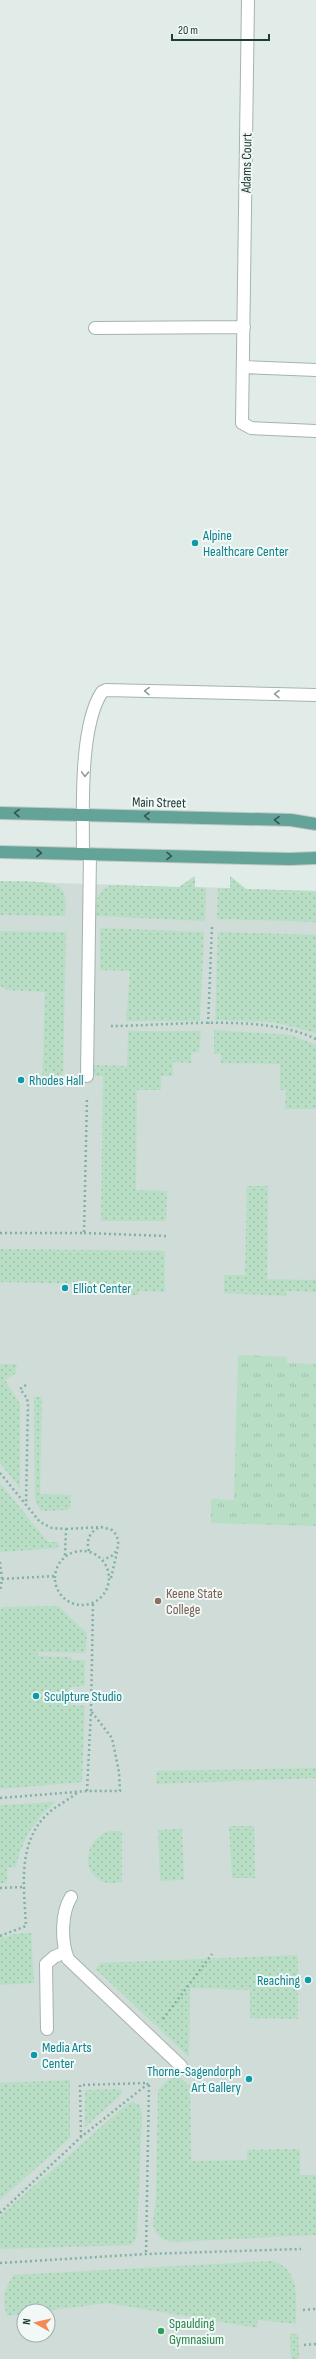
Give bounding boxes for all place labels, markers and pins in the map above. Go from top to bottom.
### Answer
place label: Alpine Healthcare Center [202,527,289,560]
marker: Alpine Healthcare Center [190,538,200,548]
place label: Rhodes Hall [29,1072,84,1089]
marker: Rhodes Hall [16,1075,26,1085]
place label: Elliot Center [73,1280,131,1297]
marker: Elliot Center [60,1283,70,1293]
place label: Keene State College [166,1585,223,1618]
marker: Keene State College [153,1596,163,1606]
place label: Sculpture Studio [44,1688,122,1705]
marker: Sculpture Studio [31,1691,41,1701]
place label: Reaching [257,1972,300,1989]
marker: Reaching [303,1975,313,1985]
place label: Media Arts Center [42,2039,92,2072]
marker: Media Arts Center [29,2050,39,2060]
place label: Thorne-Sagendorph Art Gallery [147,2063,242,2096]
marker: Thorne-Sagendorph Art Gallery [244,2074,254,2084]
place label: Spaulding Gymnasium [169,2315,224,2348]
marker: Spaulding Gymnasium [156,2326,166,2336]

